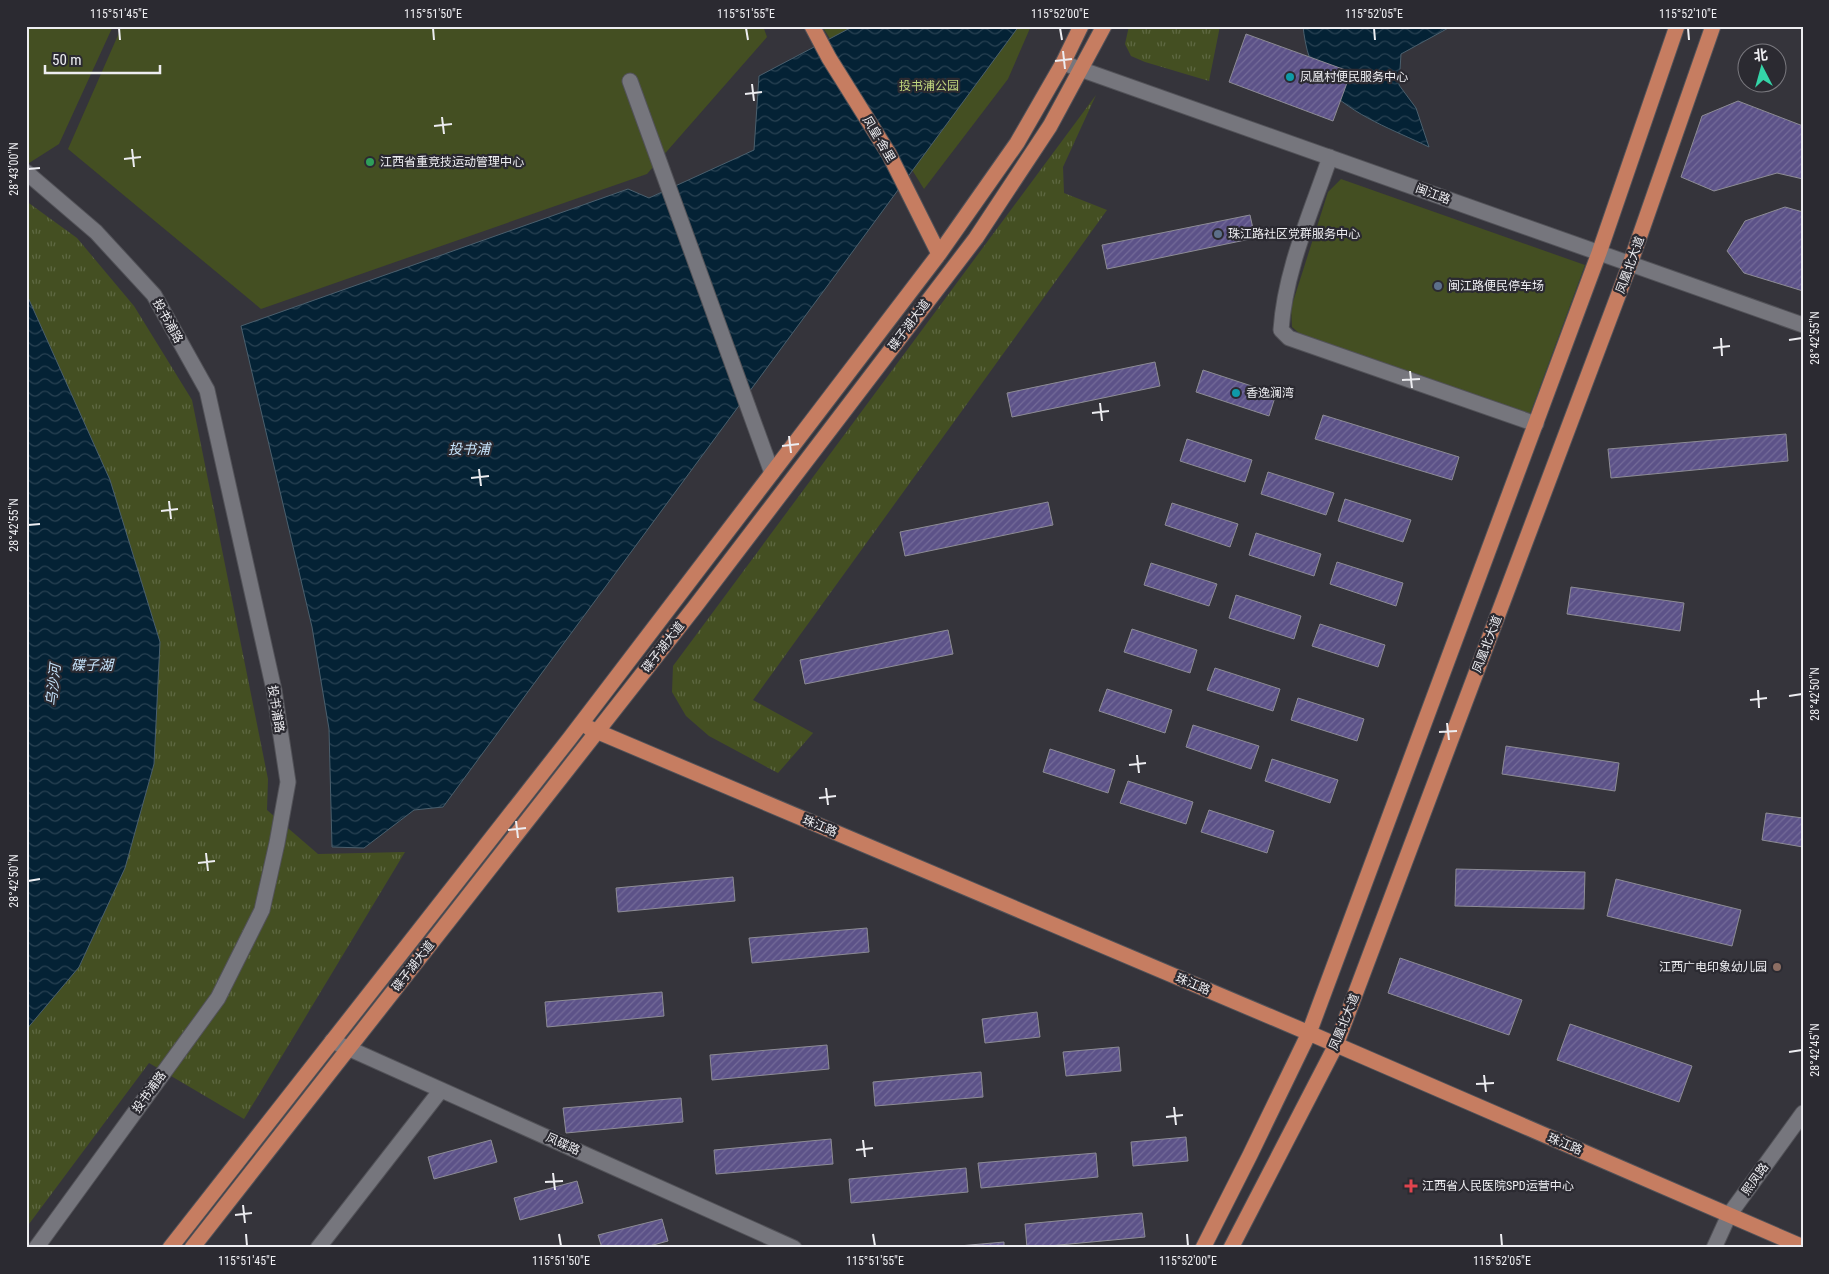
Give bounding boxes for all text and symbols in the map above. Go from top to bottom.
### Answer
text: 115°51'45"E [90,7,148,21]
text: 115°51'50"E [404,7,462,21]
text: 115°51'55"E [717,7,775,21]
text: 115°52'00"E [1031,7,1089,21]
text: 115°52'05"E [1345,7,1403,21]
text: 115°52'10"E [1659,7,1717,21]
scale bar [45,42,160,74]
north arrow [1736,42,1786,92]
text: 北 [1753,46,1768,64]
text: 50 m [52,51,82,69]
place label: 凤凰村便民服务中心 [1300,70,1408,84]
marker: 凤凰村便民服务中心 [1284,71,1296,83]
park label: 投书浦公园 [899,79,959,93]
street label: 凤皇-舍里 [860,114,898,164]
text: 28°43'00"N [7,142,21,196]
place label: 江西省重竞技运动管理中心 [380,155,524,169]
marker: 江西省重竞技运动管理中心 [364,156,376,168]
street label: 闽江路 [1414,181,1452,207]
place label: 珠江路社区党群服务中心 [1228,227,1360,241]
marker: 珠江路社区党群服务中心 [1212,228,1224,240]
street label: 凤凰北大道 [1613,234,1647,296]
place label: 闽江路便民停车场 [1448,279,1544,293]
marker: 闽江路便民停车场 [1432,280,1444,292]
street label: 投书浦路 [150,297,186,345]
street label: 碟子湖大道 [885,297,933,353]
text: 28°42'55"N [1808,311,1822,365]
place label: 香逸澜湾 [1246,386,1294,400]
marker: 香逸澜湾 [1230,387,1242,399]
water label: 投书浦 [448,441,492,457]
text: 28°42'55"N [7,498,21,552]
street label: 凤凰北大道 [1470,613,1504,675]
street label: 碟子湖大道 [639,619,687,675]
water label: 碟子湖 [71,657,115,673]
water label: 乌沙河 [43,660,63,707]
text: 28°42'50"N [1808,667,1822,721]
street label: 投书浦路 [265,684,287,734]
street label: 珠江路 [801,813,839,839]
text: 28°42'50"N [7,854,21,908]
street label: 碟子湖大道 [389,938,437,994]
place label: 江西广电印象幼儿园 [1659,960,1767,974]
marker: 江西广电印象幼儿园 [1771,961,1783,973]
street label: 珠江路 [1174,971,1212,997]
street label: 凤凰北大道 [1326,992,1362,1052]
text: 28°42'45"N [1808,1023,1822,1077]
street label: 投书浦路 [129,1068,169,1116]
street label: 凤碟路 [544,1130,582,1158]
street label: 珠江路 [1546,1131,1584,1157]
street label: 熙凤路 [1739,1160,1771,1198]
marker: 江西省人民医院SPD运营中心 [1404,1179,1418,1193]
place label: 江西省人民医院SPD运营中心 [1422,1179,1574,1193]
text: 115°51'45"E [218,1254,276,1268]
text: 115°51'50"E [532,1254,590,1268]
text: 115°51'55"E [846,1254,904,1268]
text: 115°52'00"E [1159,1254,1217,1268]
text: 115°52'05"E [1473,1254,1531,1268]

